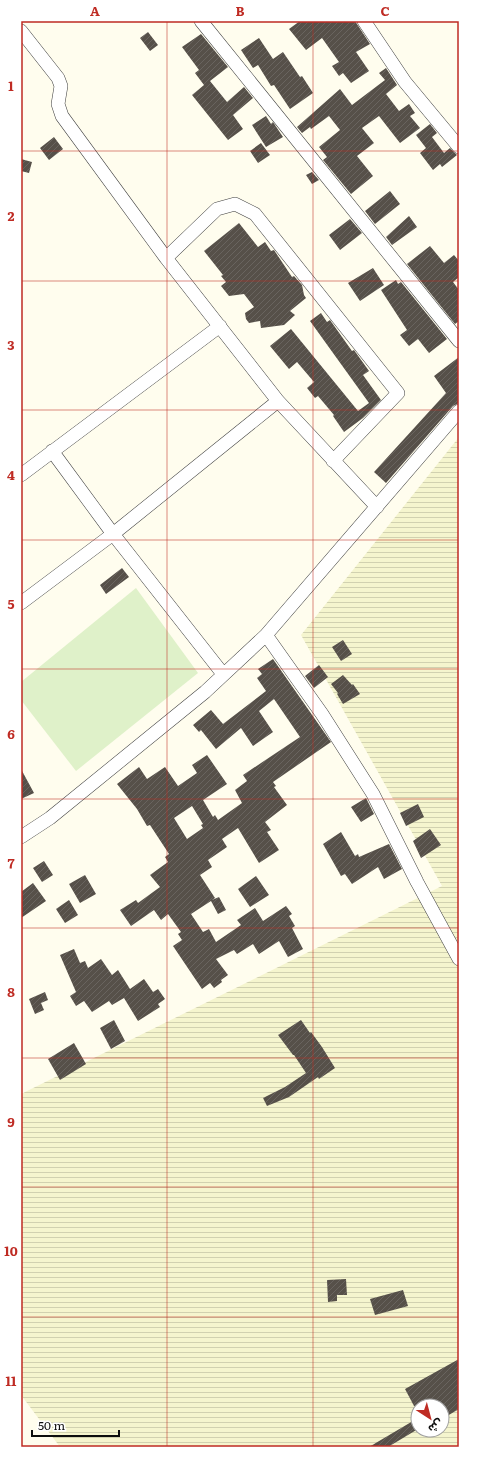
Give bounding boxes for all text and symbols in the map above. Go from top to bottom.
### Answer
text: A [90,1,100,20]
text: B [236,1,245,20]
text: C [380,1,390,20]
text: 1 [8,76,14,95]
text: 2 [8,206,15,225]
text: 3 [7,335,15,354]
text: 4 [7,465,15,484]
text: 5 [7,594,15,613]
text: 6 [7,724,15,743]
text: 7 [7,853,15,872]
text: 8 [7,982,15,1001]
text: 9 [7,1112,15,1131]
text: 10 [4,1241,18,1260]
text: 11 [6,1371,17,1390]
north arrow [410,1398,450,1438]
scale bar [32,1412,119,1438]
text: 50 m [38,1416,65,1434]
text: ش [426,1416,447,1438]

